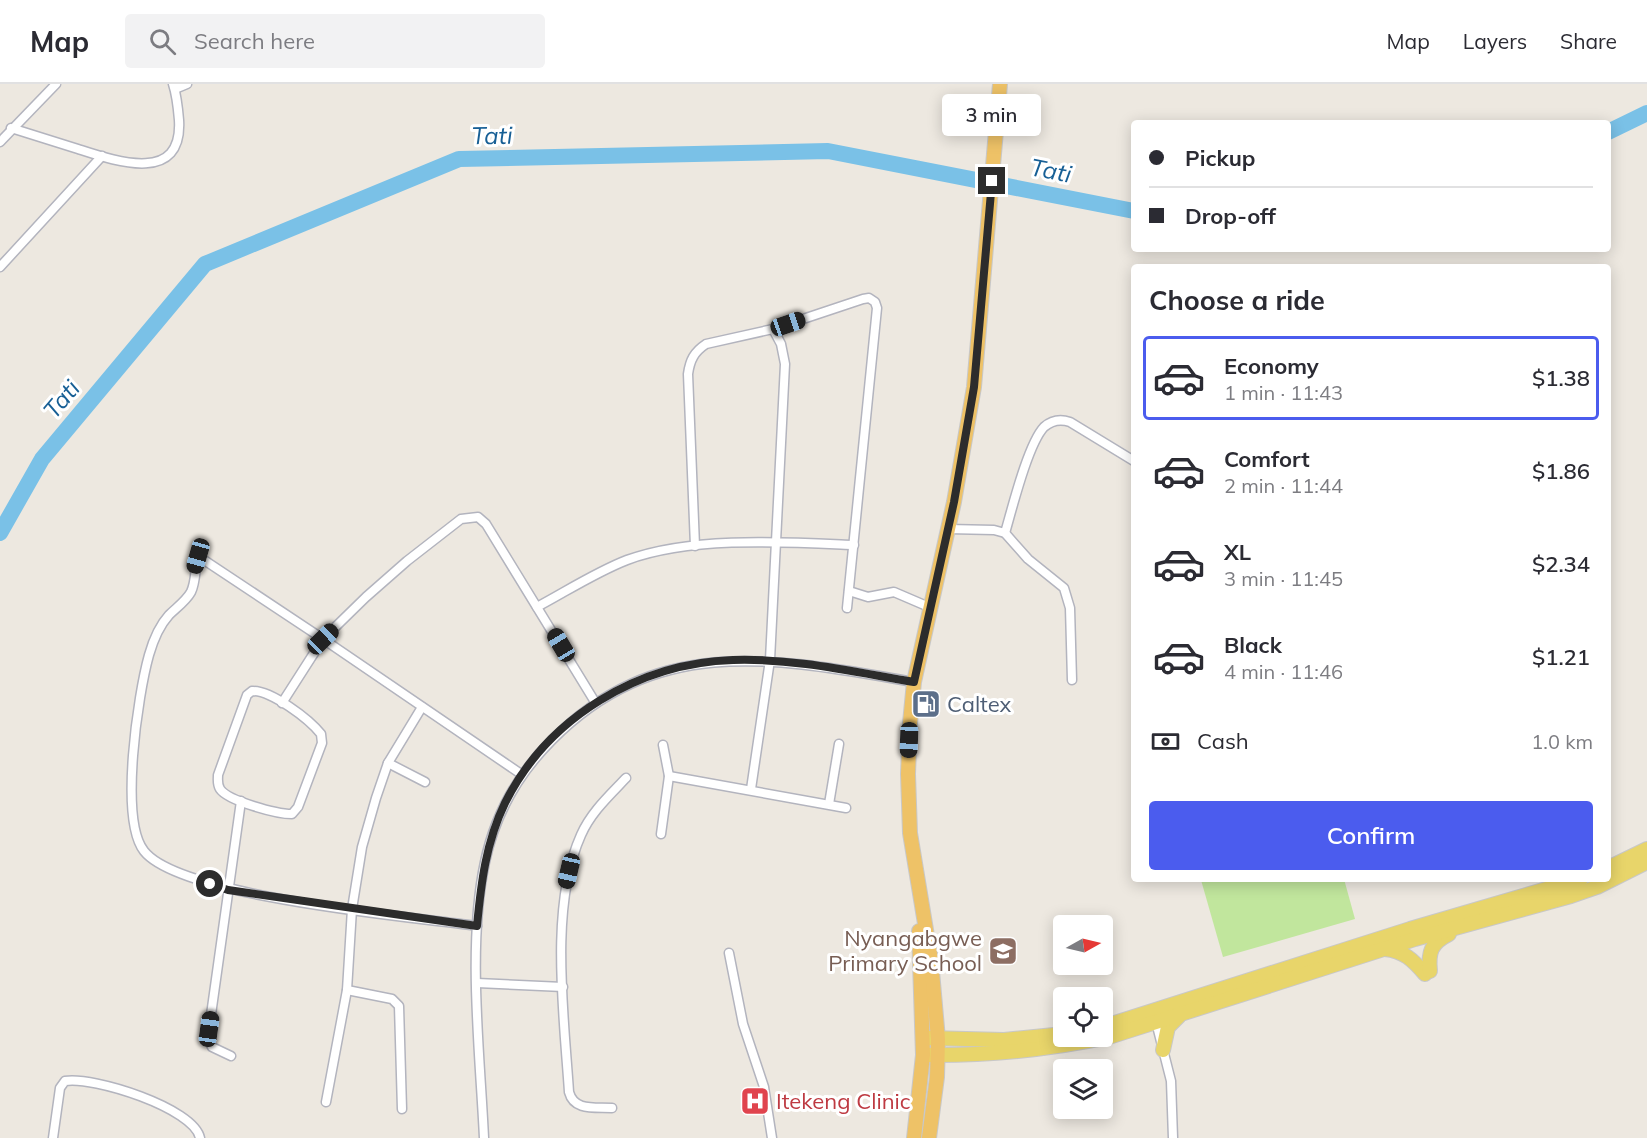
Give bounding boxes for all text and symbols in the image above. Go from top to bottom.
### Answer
search box [125,14,545,68]
text: Map [30,24,89,59]
icon: search [146,25,179,58]
text: Search here [194,27,315,55]
text: Map [1387,28,1430,54]
text: Layers [1463,28,1527,54]
text: Share [1560,28,1617,54]
callout: 3 min [942,94,1042,136]
text: 3 min [966,102,1017,127]
water label: Tati [471,120,513,150]
text: Pickup [1185,144,1255,172]
water label: Tati [1028,151,1074,189]
route end [978,167,1005,194]
text: Drop-off [1185,202,1276,230]
text: Choose a ride [1149,283,1325,317]
car [768,310,808,338]
icon: car [1152,351,1206,405]
text: Economy [1224,352,1319,380]
text: $1.38 [1532,364,1590,392]
water label: Tati [36,373,86,424]
text: 1 min · 11:43 [1224,380,1343,405]
icon: car [1152,444,1206,498]
text: Comfort [1224,445,1310,473]
text: $1.86 [1532,457,1590,485]
text: 2 min · 11:44 [1224,473,1343,498]
car [184,536,212,576]
icon: car [1152,537,1206,591]
text: XL [1224,538,1251,566]
text: $2.34 [1532,550,1590,578]
text: 3 min · 11:45 [1224,566,1343,591]
car [304,620,342,658]
car [544,625,578,665]
icon: car [1152,630,1206,684]
text: Black [1224,631,1282,659]
text: $1.21 [1532,643,1590,671]
text: 4 min · 11:46 [1224,659,1343,684]
fuel station icon: Caltex [910,688,942,720]
place label: Caltex [947,690,1012,718]
car [899,722,919,758]
icon: cash [1149,725,1182,758]
text: Cash [1197,727,1249,755]
text: 1.0 km [1531,729,1593,754]
button: Confirm [1149,801,1593,870]
car [556,851,582,891]
route start [196,870,223,897]
north arrow [1053,915,1113,975]
map controls [1053,915,1113,1119]
place label: Nyangabgwe Primary School [828,924,982,977]
school or university icon: Nyangabgwe Primary School [987,935,1019,967]
button: locate [1053,987,1113,1047]
car [198,1010,220,1048]
button: layers [1053,1059,1113,1119]
hospital icon: Itekeng Clinic [739,1085,771,1117]
place label: Itekeng Clinic [776,1087,911,1115]

